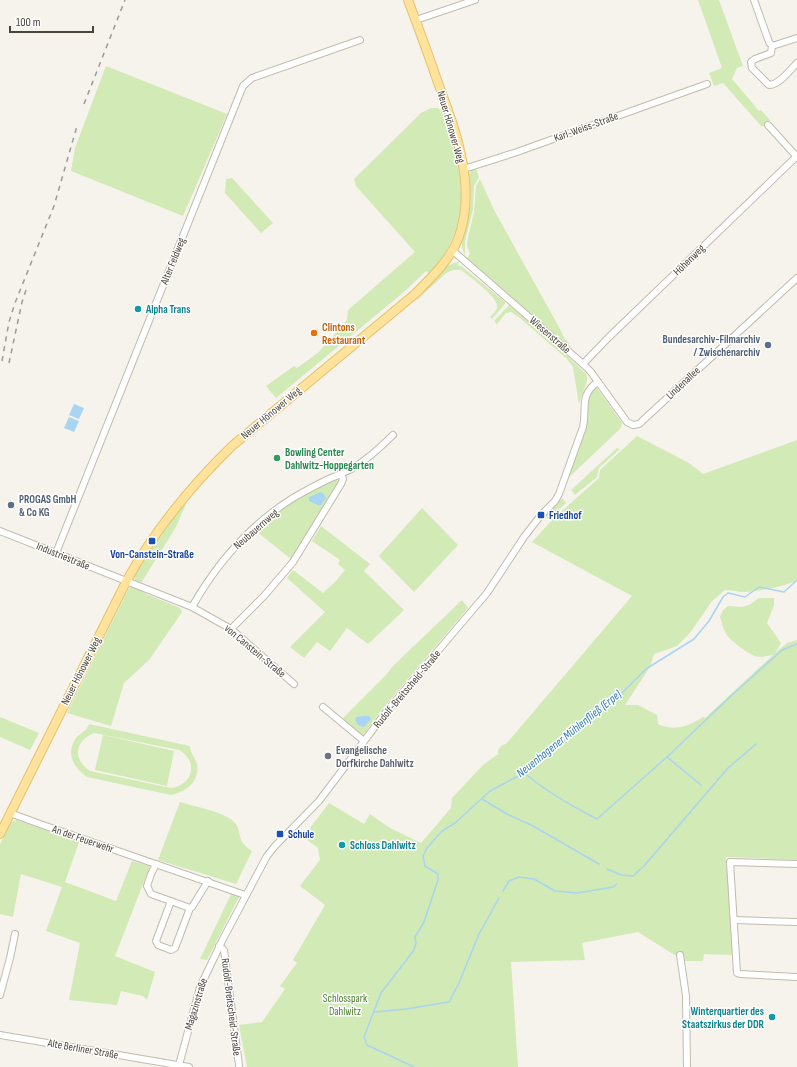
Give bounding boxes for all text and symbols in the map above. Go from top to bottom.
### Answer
scale bar [10,8,93,34]
text: 100 m [16,15,41,30]
street label: Neuer Hönower Weg [434,89,468,165]
street label: Karl-Weiss-Straße [552,109,620,145]
street label: Alter Feldweg [157,235,189,287]
street label: Höhenweg [670,241,708,278]
place label: Alpha Trans [145,303,190,316]
marker: Alpha Trans [133,304,143,314]
street label: Wiesenstraße [527,314,573,356]
place label: Clintons Restaurant [322,321,366,347]
marker: Clintons Restaurant [309,328,319,338]
place label: Bundesarchiv-Filmarchiv / Zwischenarchiv [663,333,760,359]
marker: Bundesarchiv-Filmarchiv / Zwischenarchiv [763,340,773,350]
street label: Lindenallee [663,364,703,402]
street label: Neuer Hönower Weg [238,384,304,442]
place label: Bowling Center Dahlwitz-Hoppegarten [285,446,374,472]
marker: Bowling Center Dahlwitz-Hoppegarten [272,453,282,463]
place label: PROGAS GmbH & Co KG [19,493,77,519]
marker: PROGAS GmbH & Co KG [6,500,16,510]
street label: Neubauernweg [231,506,282,552]
place label: Friedhof [549,509,582,522]
marker: Friedhof [536,510,546,520]
marker: Von-Canstein-Straße [147,536,157,546]
street label: Industriestraße [34,539,92,573]
place label: Von-Canstein-Straße [110,548,194,561]
street label: von Canstein-Straße [222,622,288,680]
street label: Neuer Hönower Weg [58,634,104,707]
street label: Rudolf-Breitscheid-Straße [371,647,443,731]
water label: Neuenhagener Mühlenfließ (Erpe) [514,687,625,781]
place label: Evangelische Dorfkirche Dahlwitz [336,744,414,770]
marker: Evangelische Dorfkirche Dahlwitz [323,751,333,761]
street label: An der Feuerwehr [49,822,116,856]
place label: Schule [288,828,315,841]
marker: Schule [275,829,285,839]
place label: Schloss Dahlwitz [350,839,416,852]
marker: Schloss Dahlwitz [337,840,347,850]
street label: Rudolf-Breitscheid-Straße [219,958,243,1056]
street label: Magazinstraße [182,977,210,1031]
park label: Schlosspark Dahlwitz [323,992,368,1018]
place label: Winterquartier des Staatszirkus der DDR [682,1005,765,1031]
marker: Winterquartier des Staatszirkus der DDR [767,1012,777,1022]
street label: Alte Berliner Straße [46,1036,119,1062]

